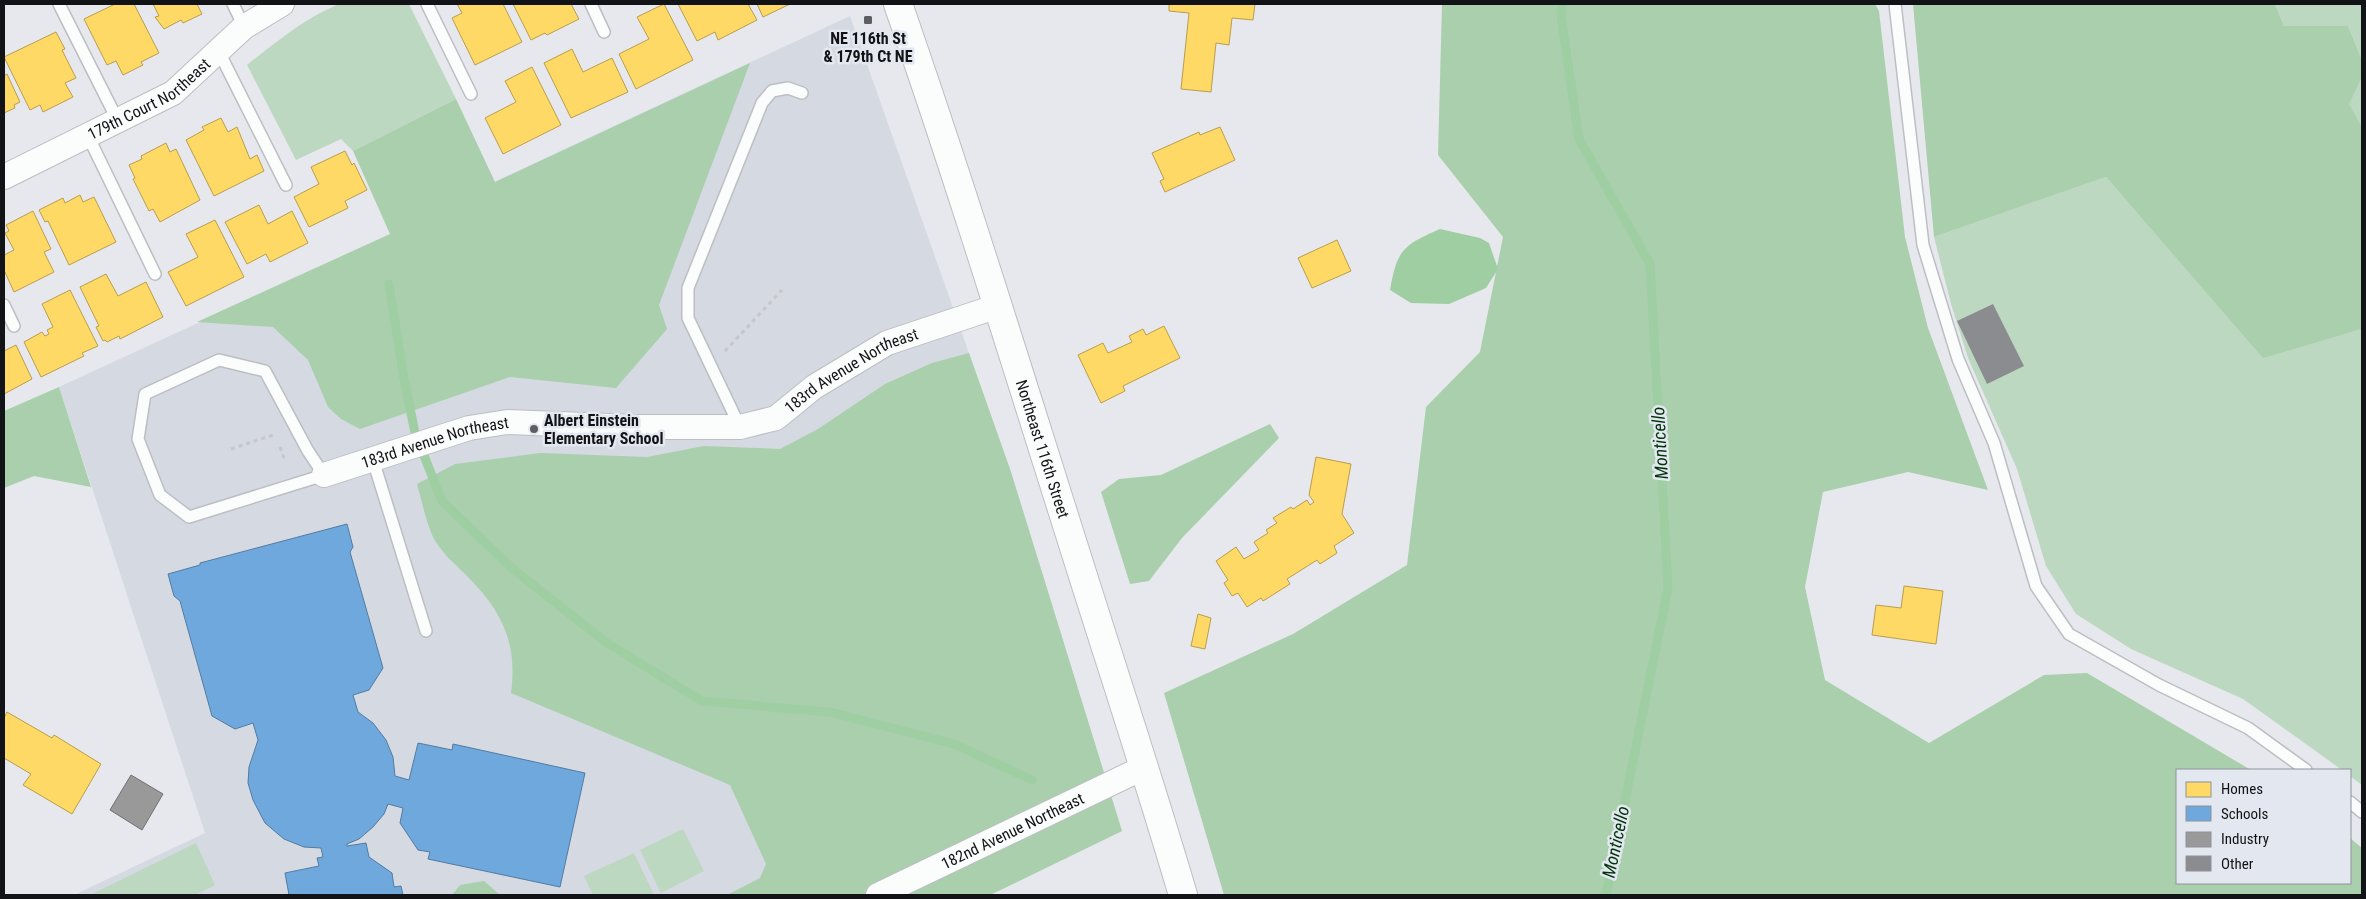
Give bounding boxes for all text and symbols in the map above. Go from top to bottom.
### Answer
marker: NE 116th St & 179th Ct NE [862,14,874,26]
place label: NE 116th St & 179th Ct NE [823,29,913,66]
street label: 179th Court Northeast [84,54,214,144]
street label: 183rd Avenue Northeast [781,324,921,417]
street label: Northeast 116th Street [1012,377,1073,521]
water label: Monticello [1647,406,1672,480]
place label: Albert Einstein Elementary School [544,411,663,448]
street label: 183rd Avenue Northeast [359,413,510,472]
marker: Albert Einstein Elementary School [528,423,540,435]
legend [2176,769,2351,884]
text: Homes [2221,780,2263,798]
street label: 182nd Avenue Northeast [938,789,1087,873]
water label: Monticello [1598,804,1633,880]
text: Schools [2221,805,2268,823]
text: Industry [2221,830,2269,848]
text: Other [2221,855,2254,873]

